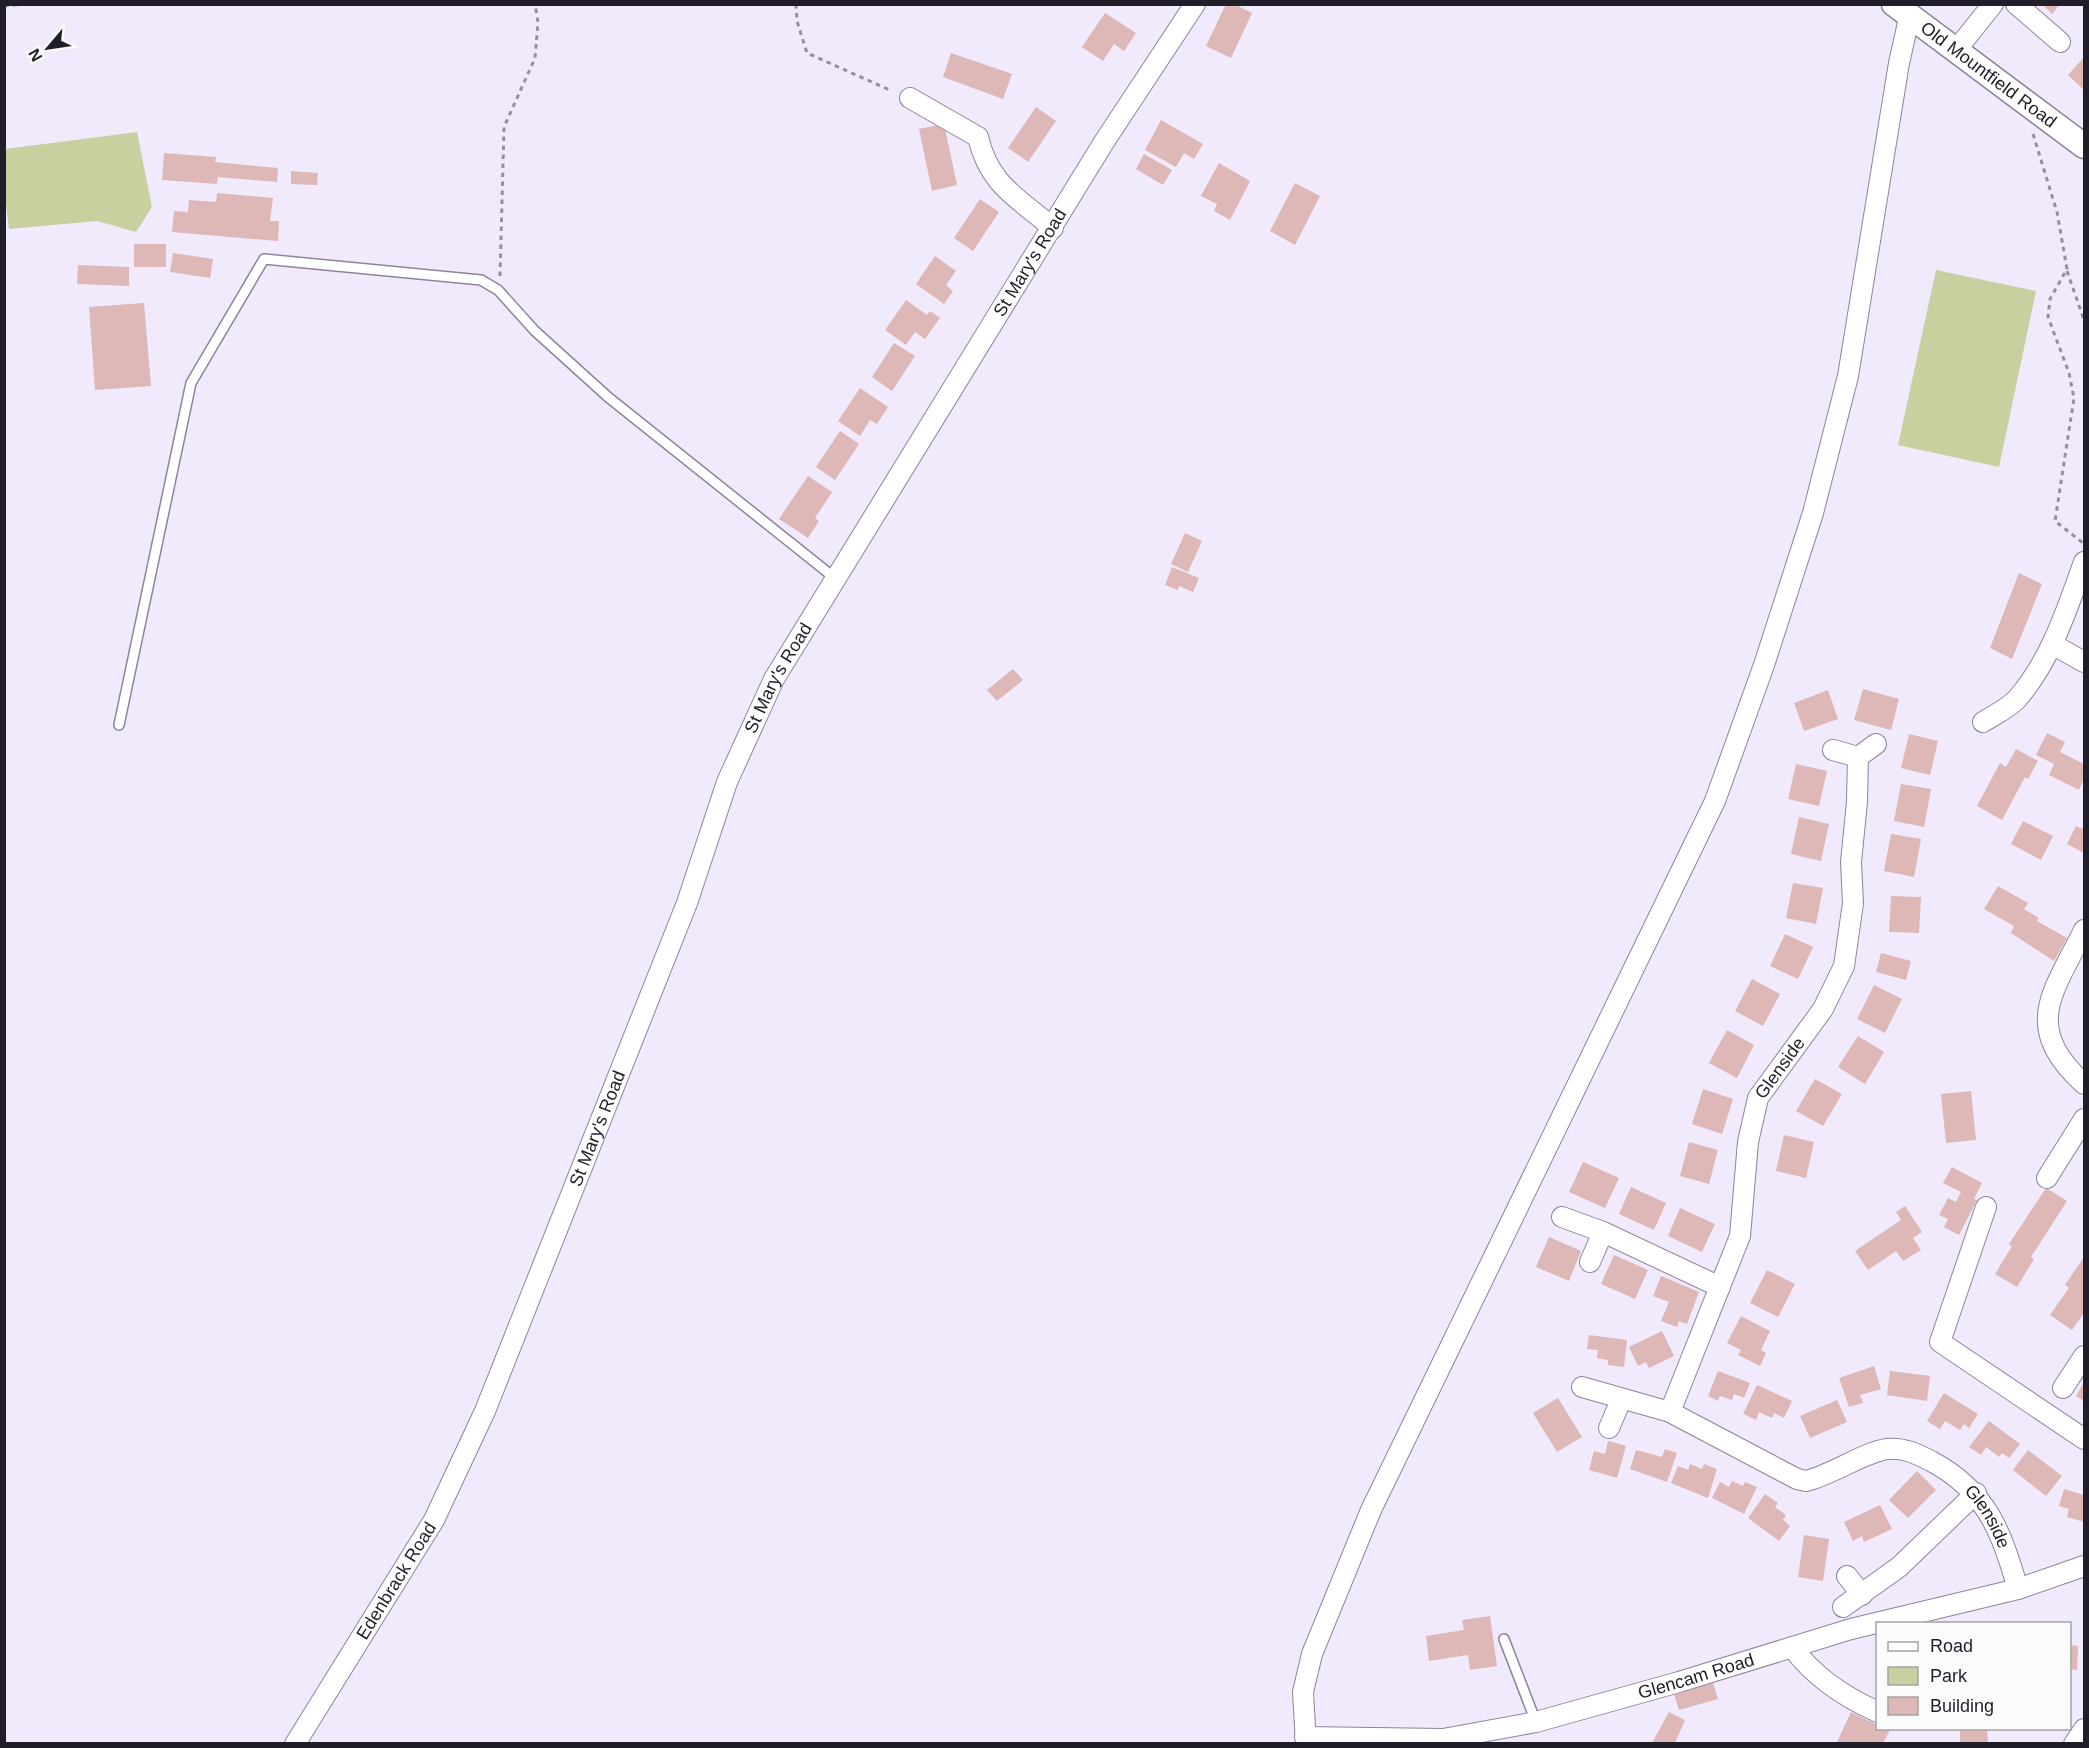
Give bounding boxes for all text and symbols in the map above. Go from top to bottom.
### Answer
street label: Old Mountfield Road [1917,17,2060,132]
north arrow [18,18,78,78]
text: N [25,46,46,64]
street label: St Mary's Road [989,205,1070,320]
street label: St Mary's Road [741,619,816,736]
street label: Glenside [1751,1033,1809,1103]
street label: St Mary's Road [565,1068,629,1189]
street label: Glenside [1961,1481,2014,1551]
street label: Edenbrack Road [352,1519,440,1643]
legend [1876,1622,2071,1730]
text: Road [1930,1636,1973,1656]
street label: Glencam Road [1636,1649,1757,1703]
text: Park [1930,1666,1968,1686]
text: Building [1930,1696,1994,1716]

